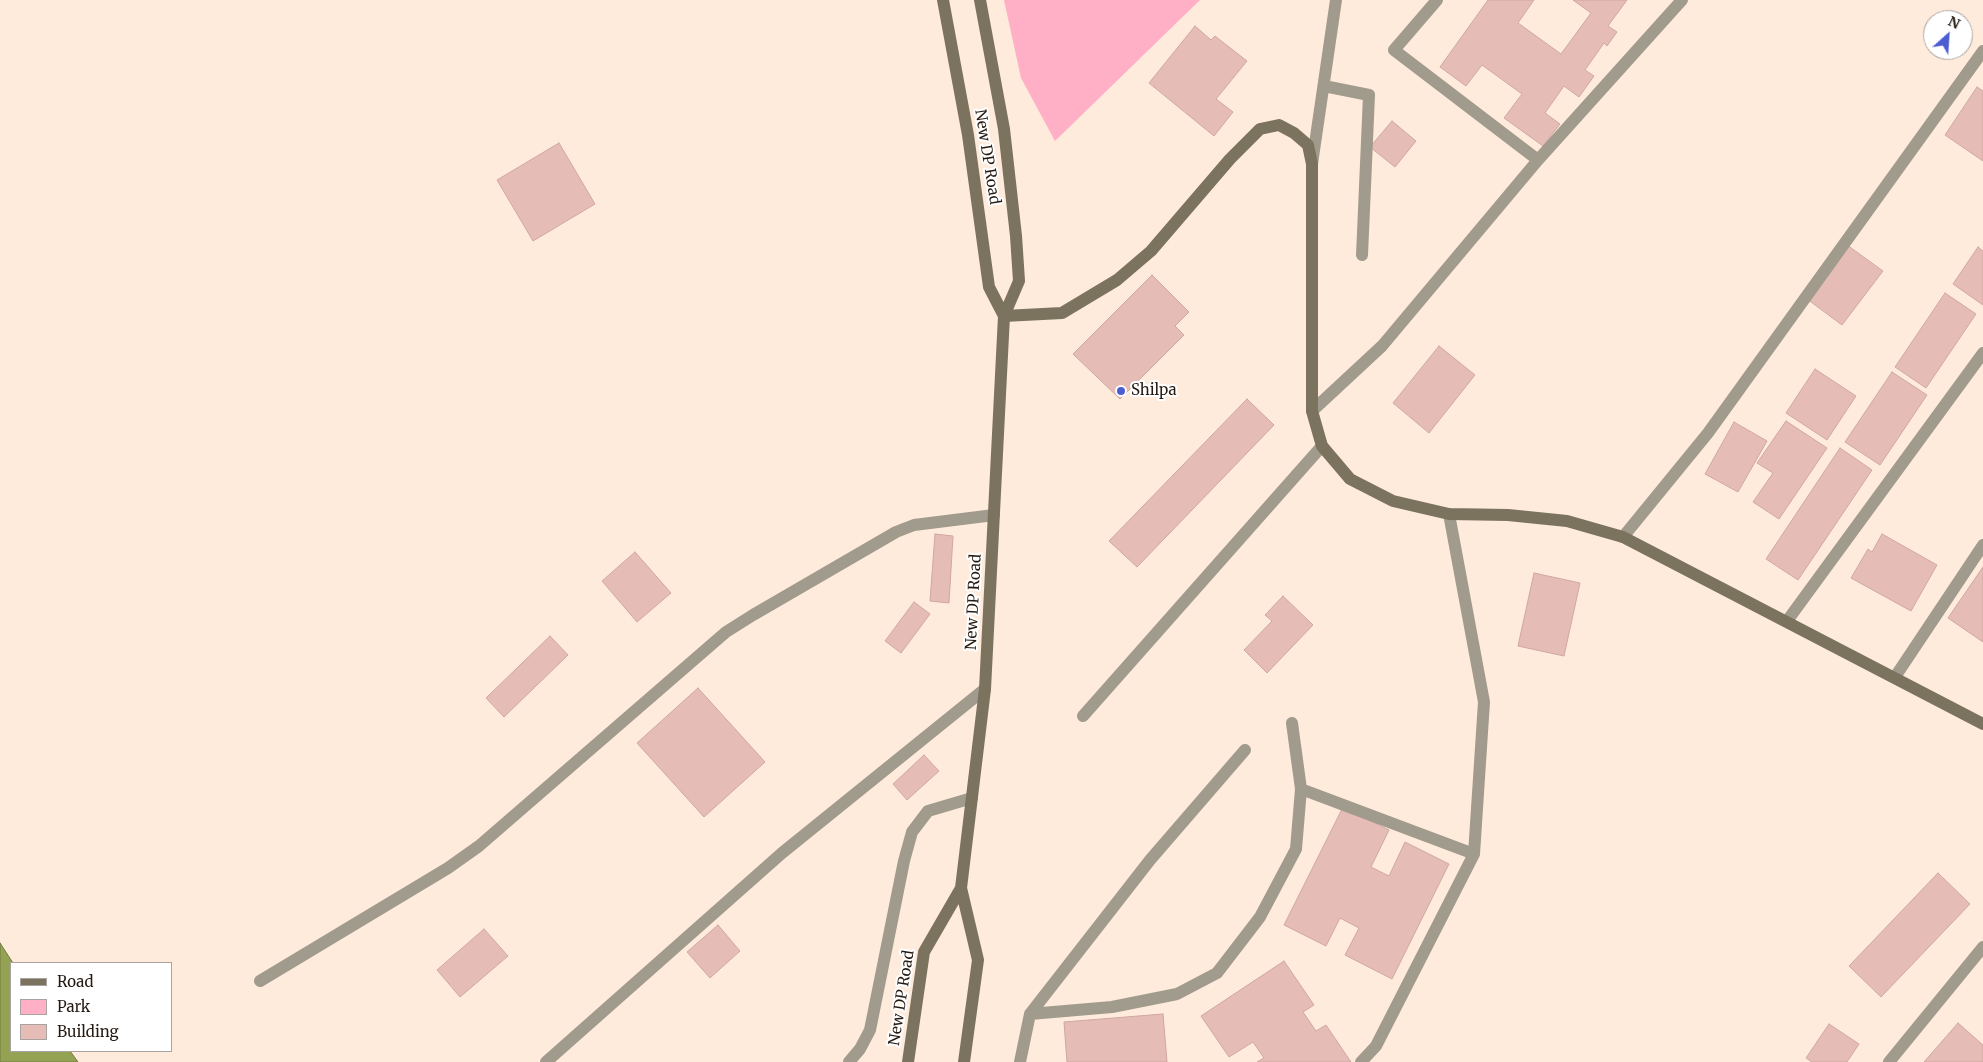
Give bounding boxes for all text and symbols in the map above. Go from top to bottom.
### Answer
north arrow [1923,10,1973,60]
text: N [1945,12,1963,33]
street label: New DP Road [971,108,1003,206]
place label: Shilpa [1131,382,1176,400]
marker: Shilpa [1115,385,1127,397]
street label: New DP Road [962,553,986,651]
street label: New DP Road [886,949,918,1047]
legend [10,962,172,1052]
text: Road [57,972,93,991]
text: Park [57,997,90,1016]
text: Building [57,1022,119,1041]

